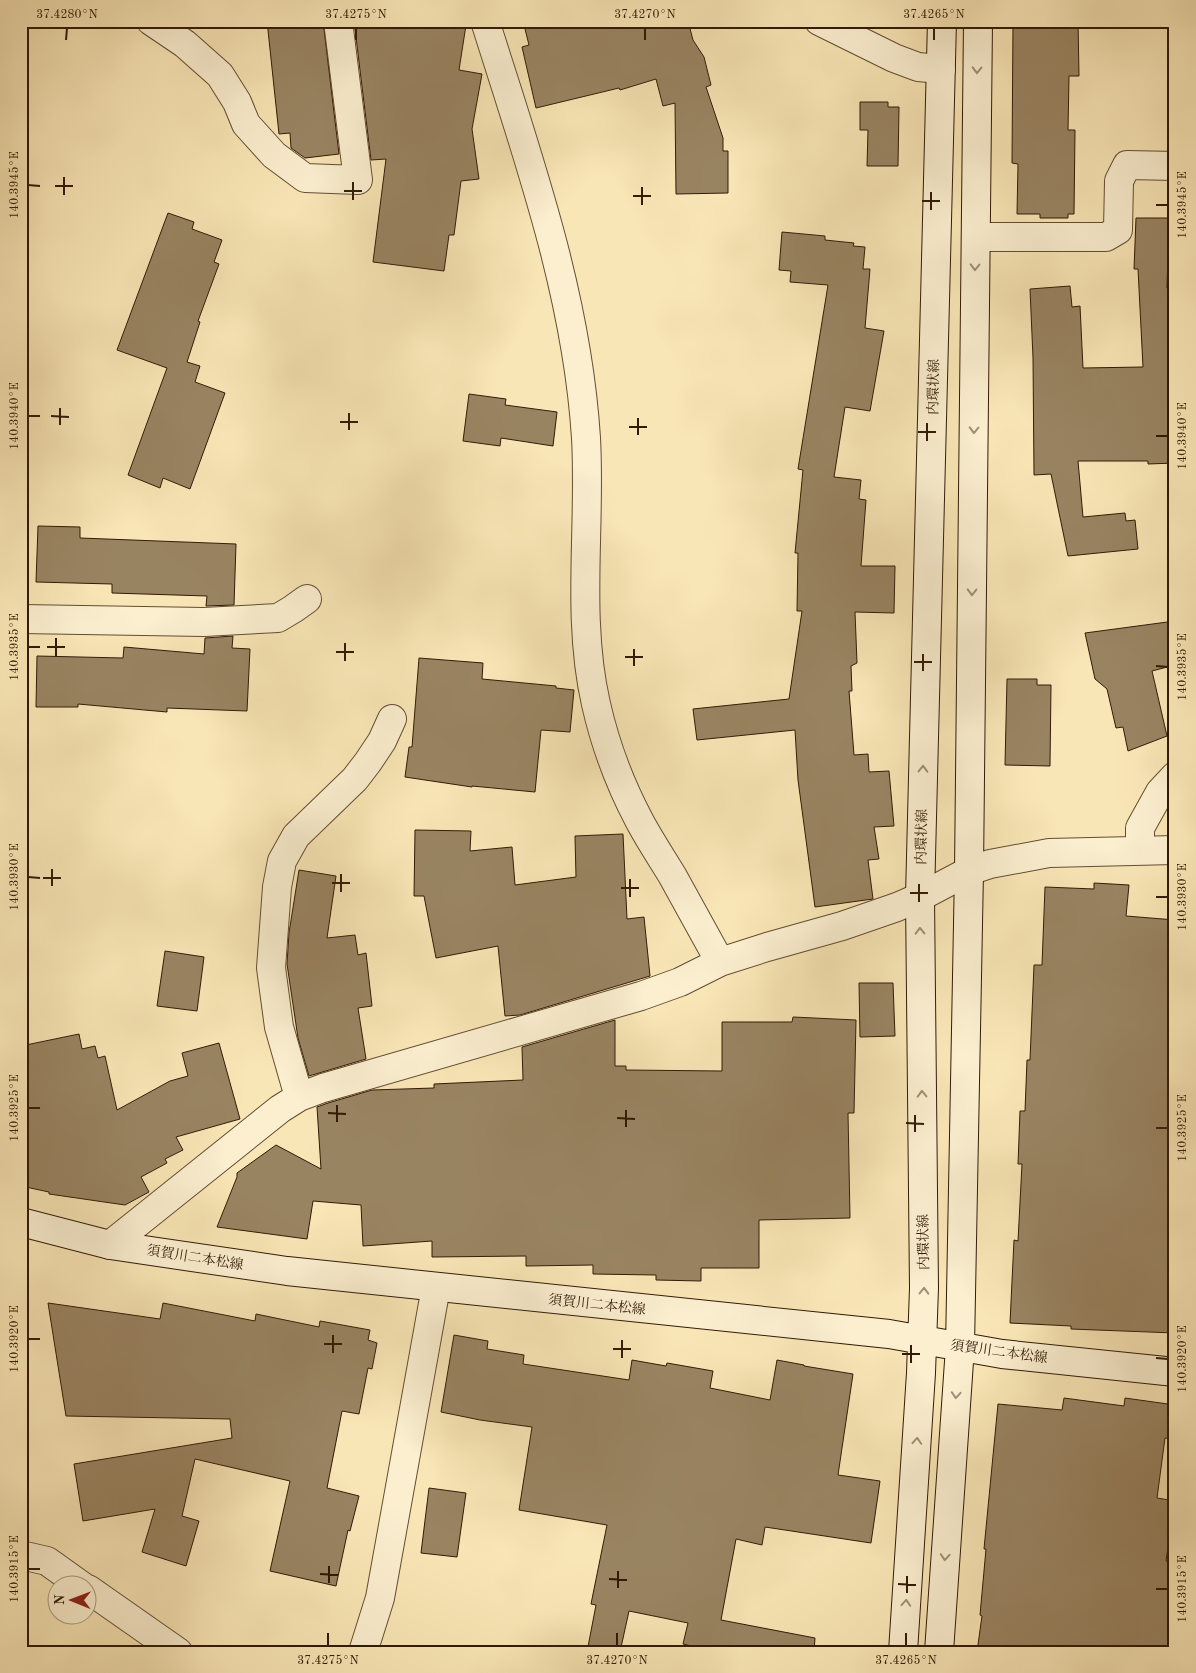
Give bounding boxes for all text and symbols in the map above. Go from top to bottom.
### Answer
text: 37.4275°N [325,8,387,21]
text: 37.4265°N [903,8,965,21]
text: 37.4280°N [36,9,98,21]
text: 37.4270°N [614,9,676,21]
one-way arrow [972,66,983,74]
text: 140.3945°E [8,151,21,219]
text: 140.3945°E [1176,171,1189,239]
one-way arrow [970,264,980,272]
street label: 内環状線 [926,359,941,415]
text: 140.3940°E [9,382,21,450]
text: 140.3940°E [1177,402,1189,470]
one-way arrow [969,426,979,434]
one-way arrow [967,589,977,597]
text: 140.3935°E [8,613,21,681]
text: 140.3935°E [1176,633,1189,701]
one-way arrow [918,764,928,772]
street label: 内環状線 [914,809,929,865]
text: 140.3930°E [9,843,21,911]
text: 140.3930°E [1177,863,1189,931]
one-way arrow [915,927,925,934]
text: 140.3925°E [8,1074,21,1142]
one-way arrow [917,1089,927,1097]
text: 140.3925°E [1176,1094,1189,1162]
street label: 内環状線 [916,1214,931,1270]
street label: 須賀川二本松線 [145,1242,244,1273]
one-way arrow [919,1287,929,1294]
street label: 須賀川二本松線 [547,1292,646,1317]
text: 140.3920°E [9,1305,21,1373]
text: 140.3920°E [1177,1325,1189,1393]
street label: 須賀川二本松線 [949,1337,1048,1366]
one-way arrow [951,1391,962,1399]
one-way arrow [911,1437,922,1445]
text: 140.3915°E [8,1535,21,1603]
one-way arrow [940,1554,951,1562]
text: 140.3915°E [1176,1555,1189,1623]
north arrow [48,1576,98,1626]
text: N [53,1594,67,1605]
one-way arrow [900,1599,911,1607]
text: 37.4275°N [297,1654,359,1667]
text: 37.4265°N [875,1654,937,1667]
text: 37.4270°N [586,1655,648,1667]

